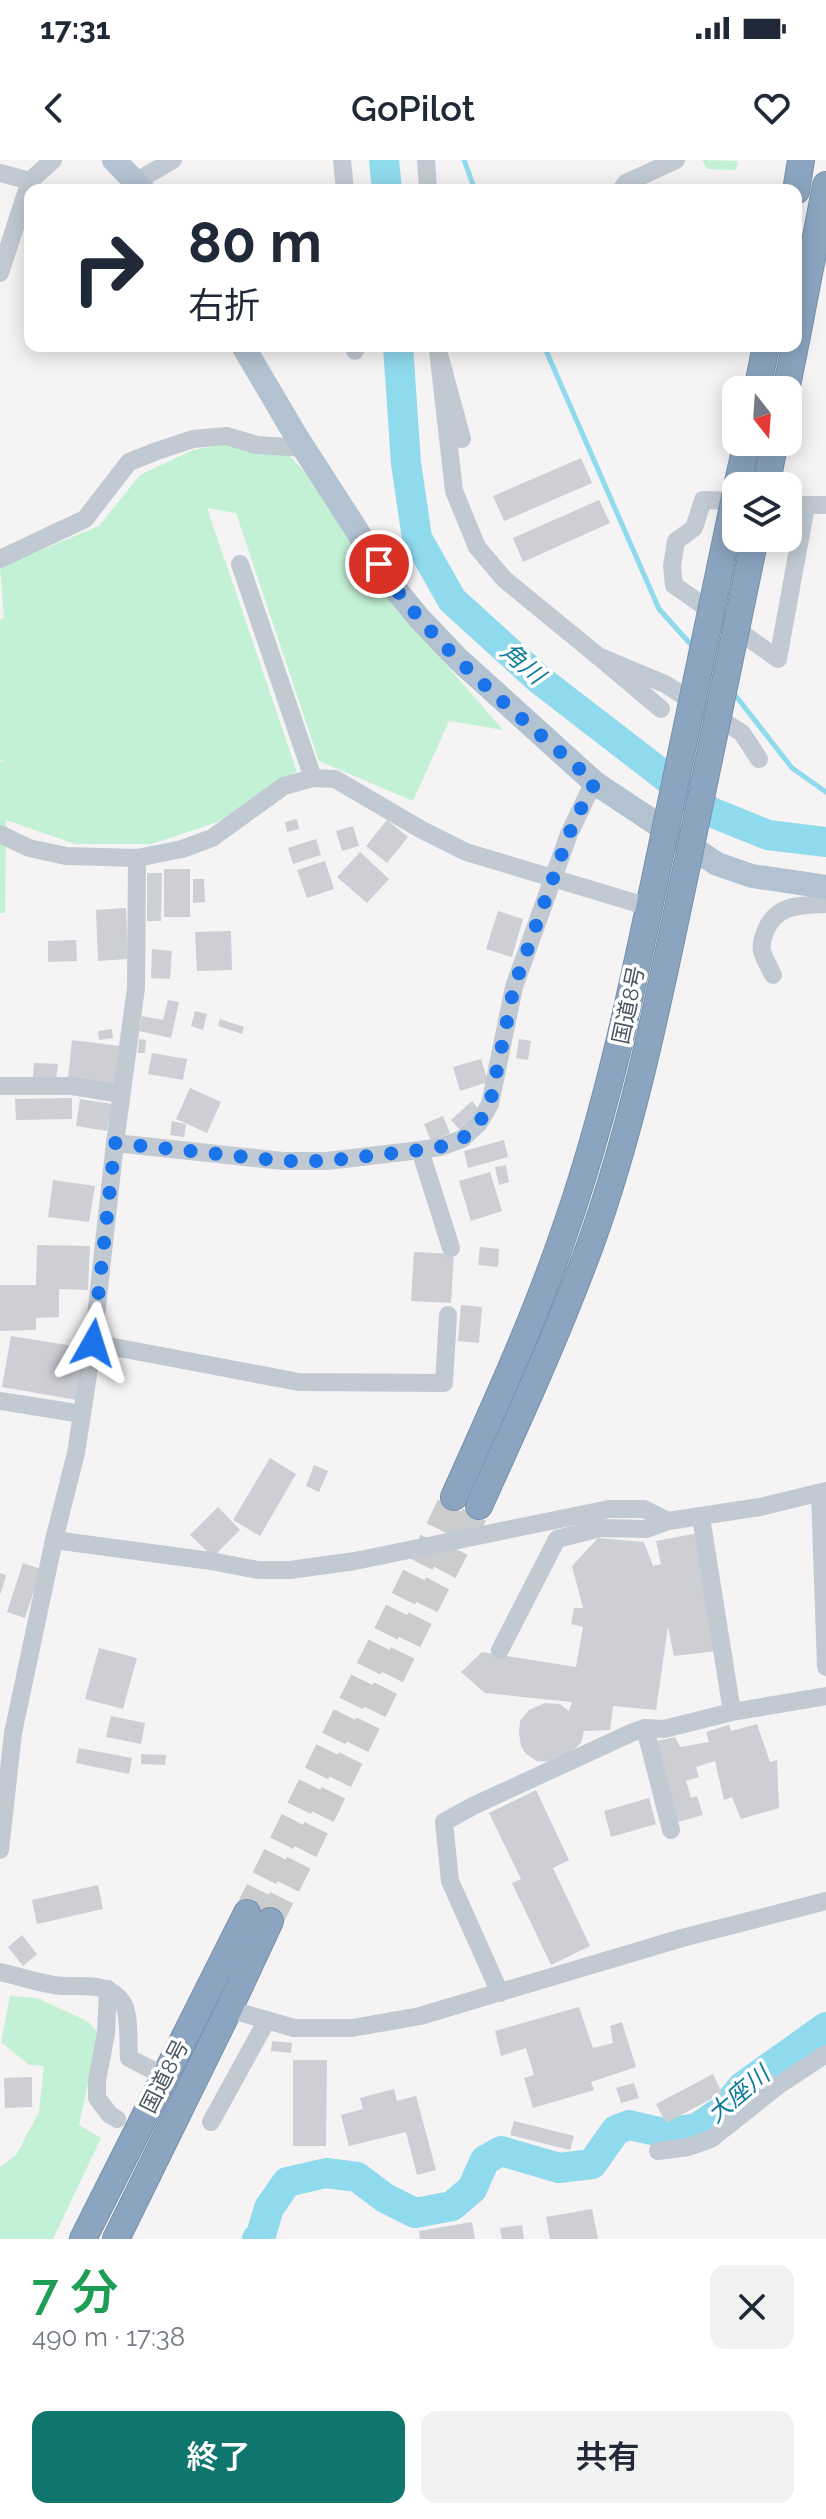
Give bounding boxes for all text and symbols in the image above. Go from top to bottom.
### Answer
text: 17:31 [40,11,111,46]
icon: back [32,86,76,130]
icon: heart [750,86,794,130]
text: GoPilot [351,87,475,129]
text: 80 m [188,209,322,275]
icon: right [56,216,160,320]
text: 右折 [188,284,260,326]
north arrow [722,376,802,456]
map controls [722,376,802,552]
button: layers [722,472,802,552]
pin [345,530,413,598]
icon: arrive [357,542,401,586]
water label: 角川 [495,636,553,692]
street label: 国道8号 [607,964,649,1046]
position arrow [51,1301,135,1385]
street label: 国道8号 [134,2035,194,2117]
water label: 大座川 [701,2058,777,2128]
text: 7 分 [32,2264,118,2320]
button: close [710,2265,794,2349]
text: 490 m · 17:38 [32,2322,185,2352]
button: 終了 [32,2411,405,2503]
button: 共有 [421,2411,794,2503]

